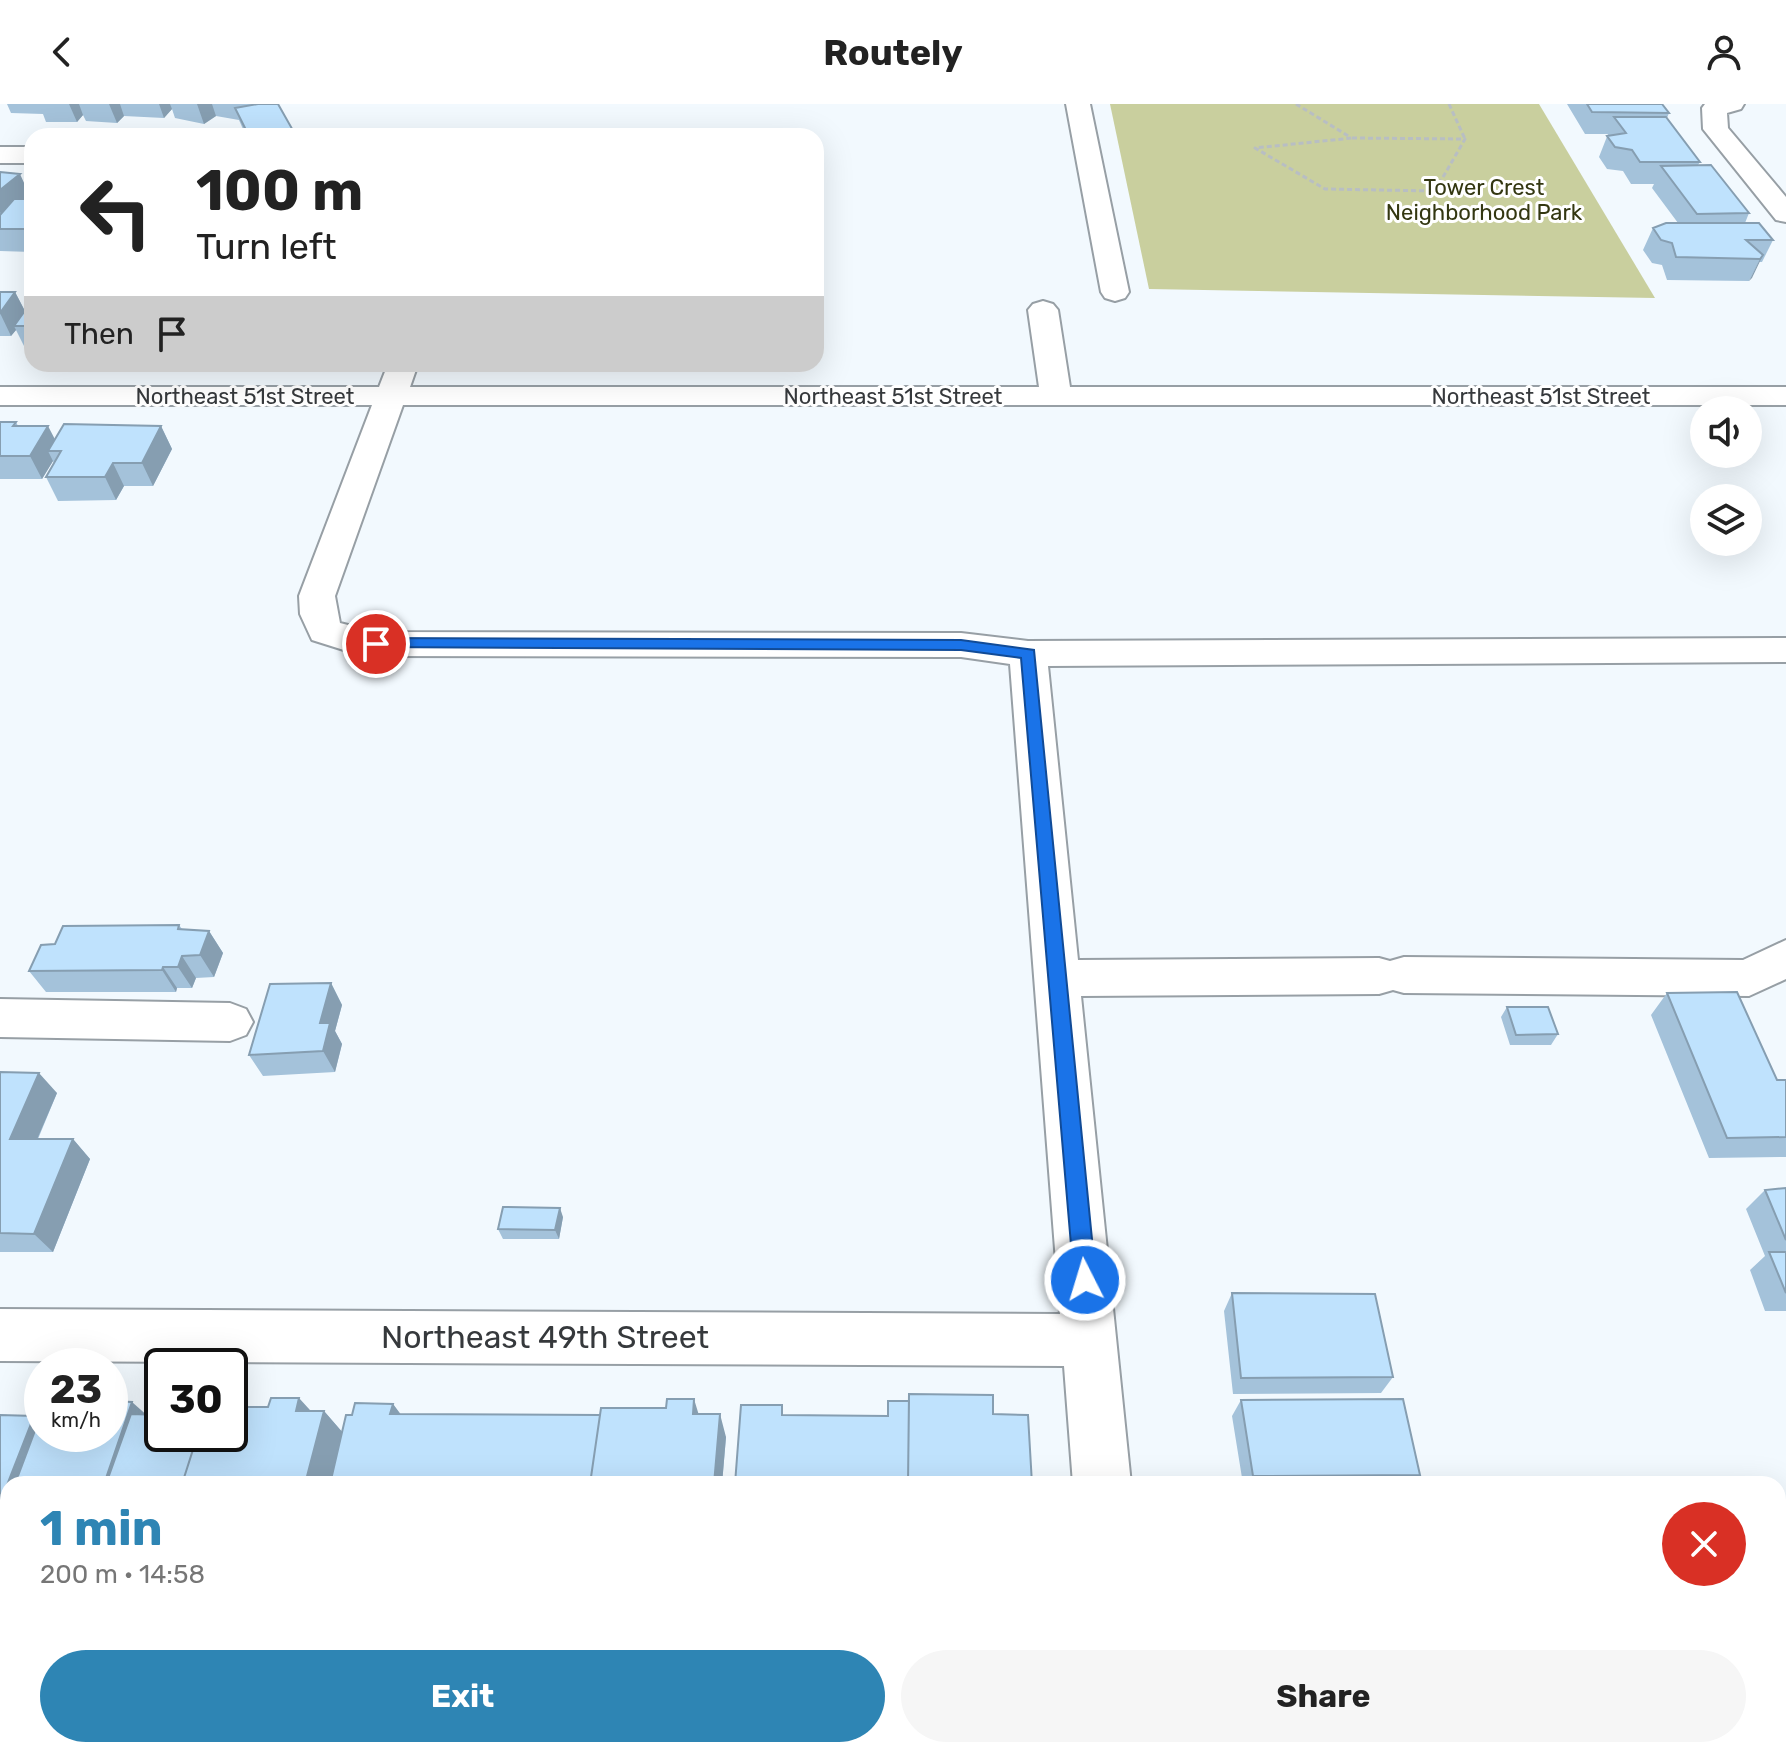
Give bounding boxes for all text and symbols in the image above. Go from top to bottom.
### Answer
icon: back [40,30,84,74]
icon: person [1702,30,1746,74]
text: Routely [823,31,963,74]
text: 100 m [196,158,363,224]
icon: left [64,160,168,264]
park label: Tower Crest Neighborhood Park [1386,174,1583,226]
text: Turn left [196,225,337,268]
icon: arrive [150,312,194,356]
text: Then [64,316,134,352]
street label: Northeast 51st Street [136,383,355,410]
street label: Northeast 51st Street [784,383,1003,410]
street label: Northeast 51st Street [1432,383,1651,410]
map controls [1690,396,1762,556]
button: sound [1690,396,1762,468]
button: layers [1690,484,1762,556]
pin [342,610,410,678]
icon: arrive [354,622,398,666]
position arrow [1043,1238,1127,1322]
street label: Northeast 49th Street [381,1318,709,1356]
speed limit sign: 30 [144,1348,248,1452]
text: 23 [50,1366,102,1413]
text: km/h [51,1408,101,1432]
text: 1 min [40,1500,163,1557]
button: close [1662,1502,1746,1586]
text: 200 m · 14:58 [40,1559,205,1590]
button: Exit [40,1650,885,1742]
button: Share [901,1650,1746,1742]

